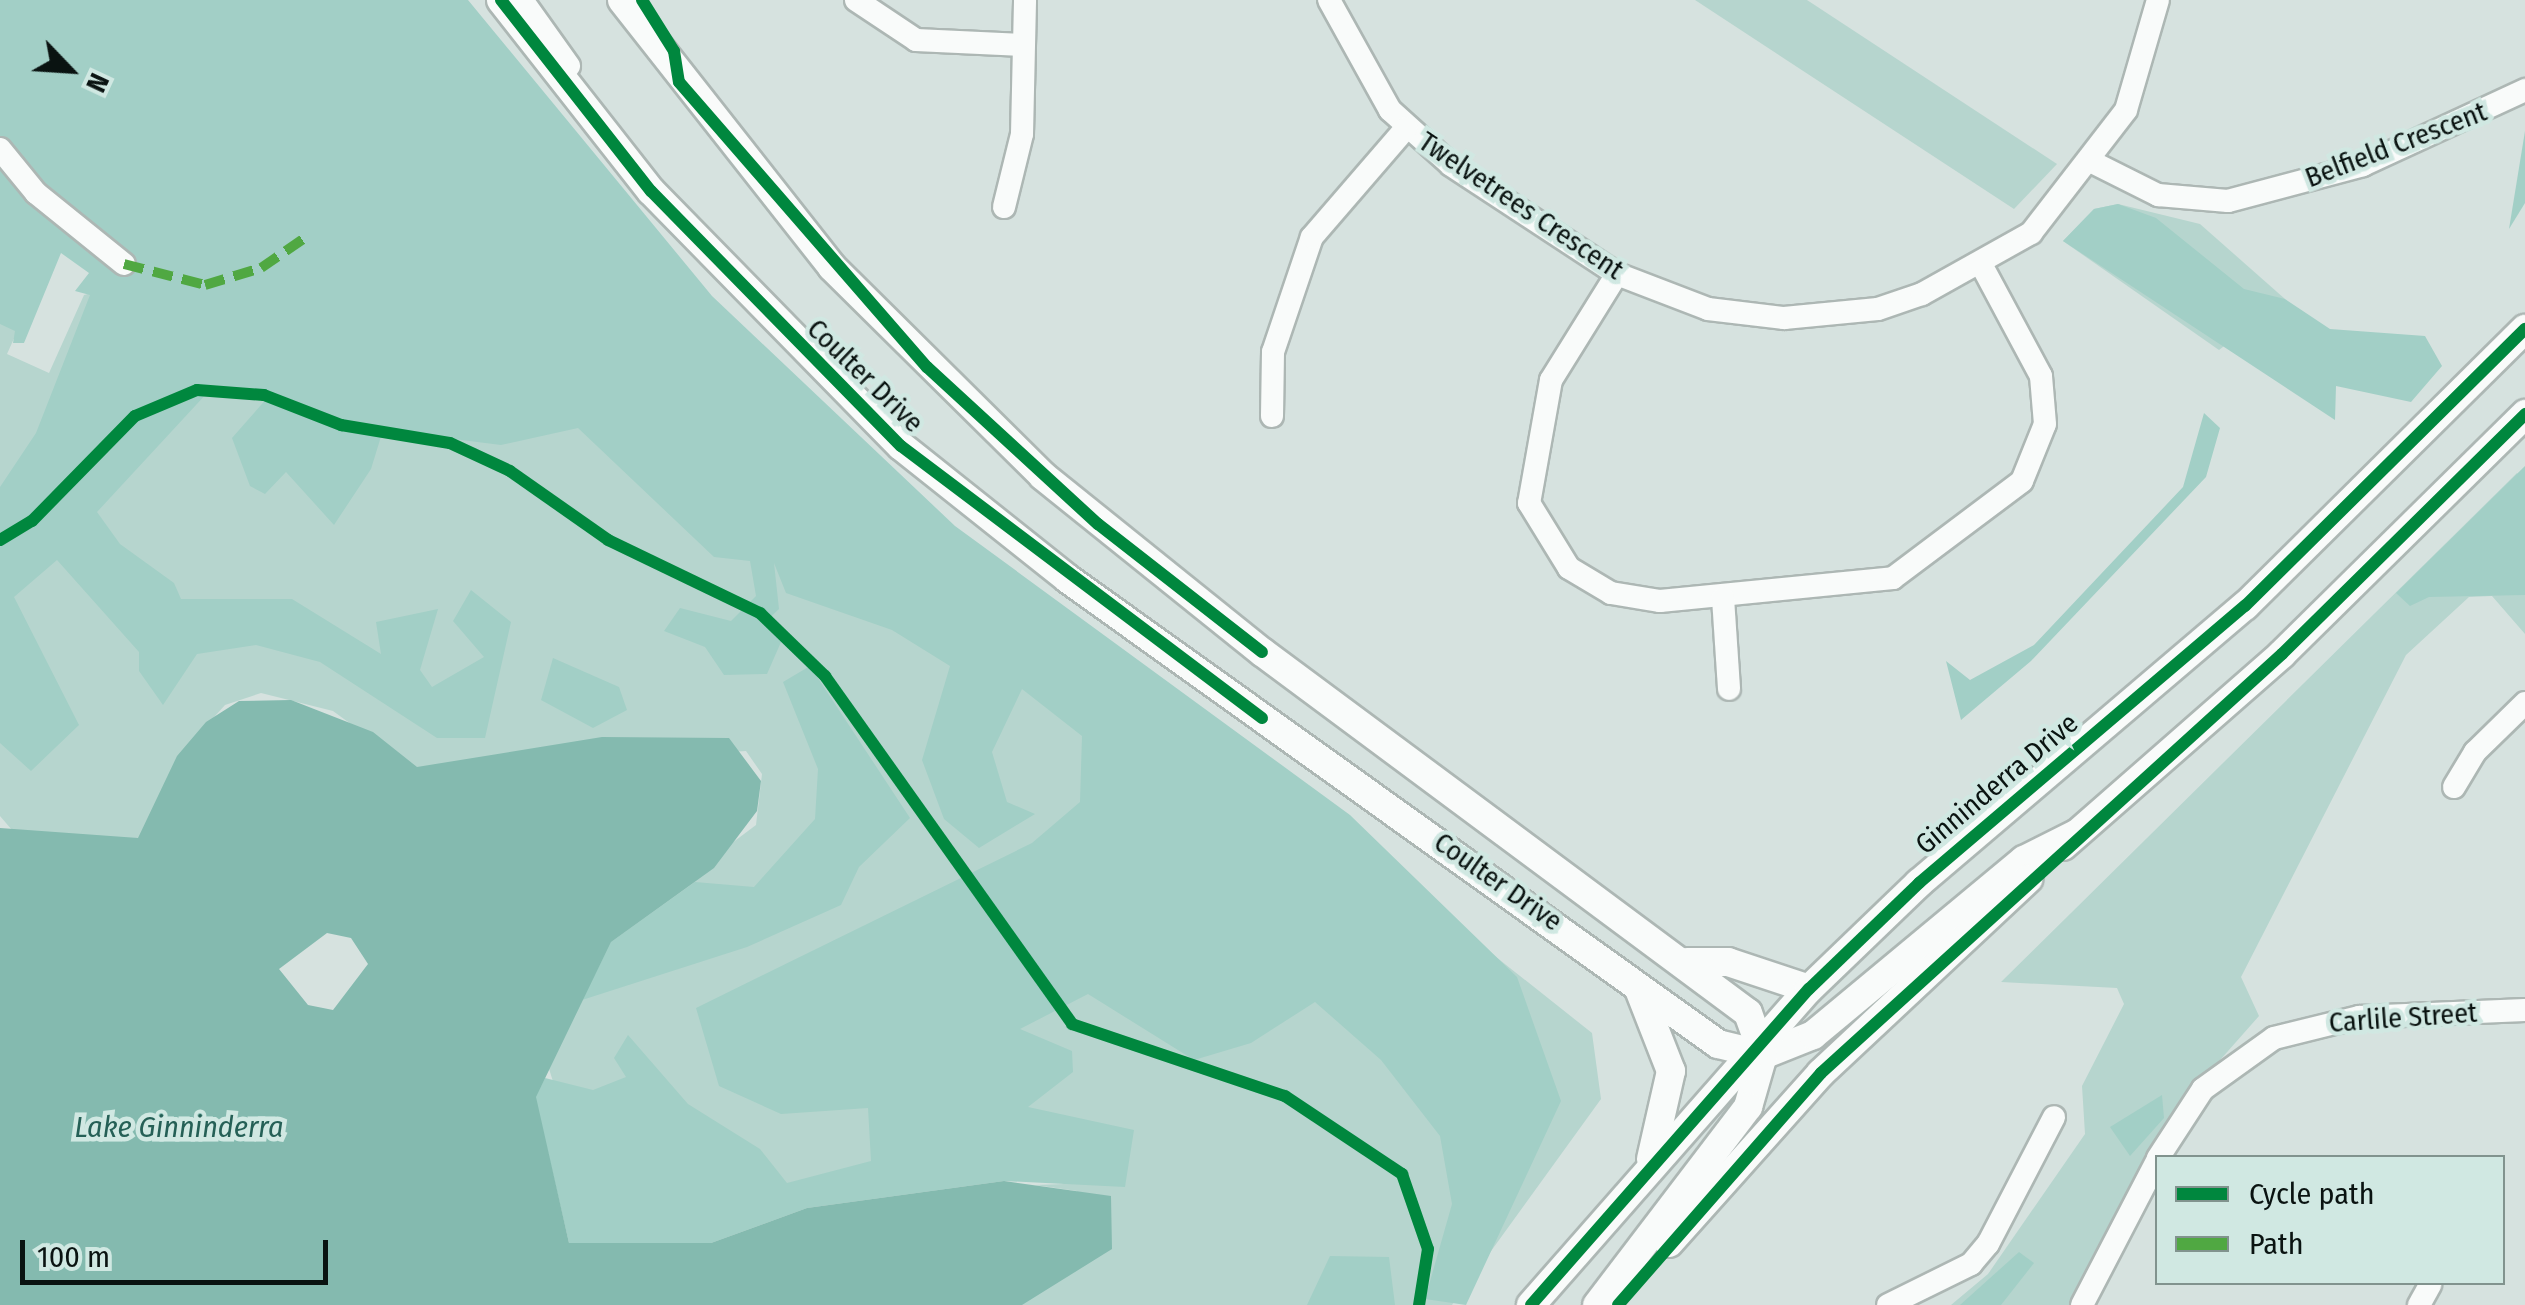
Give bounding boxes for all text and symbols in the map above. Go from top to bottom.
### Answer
north arrow [20,20,120,120]
text: N [79,68,116,97]
street label: Belfield Crescent [2301,95,2491,195]
street label: Twelvetrees Crescent [1412,125,1630,287]
street label: Coulter Drive [800,312,930,440]
street label: Ginninderra Drive [1909,706,2085,862]
street label: Coulter Drive [1427,826,1569,938]
street label: Carlile Street [2328,996,2478,1040]
water label: Lake Ginninderra [75,1109,283,1145]
legend [2155,1155,2505,1285]
text: Cycle path [2249,1176,2375,1212]
scale bar [25,1220,332,1282]
text: Path [2249,1226,2303,1262]
text: 100 m [37,1239,110,1275]

